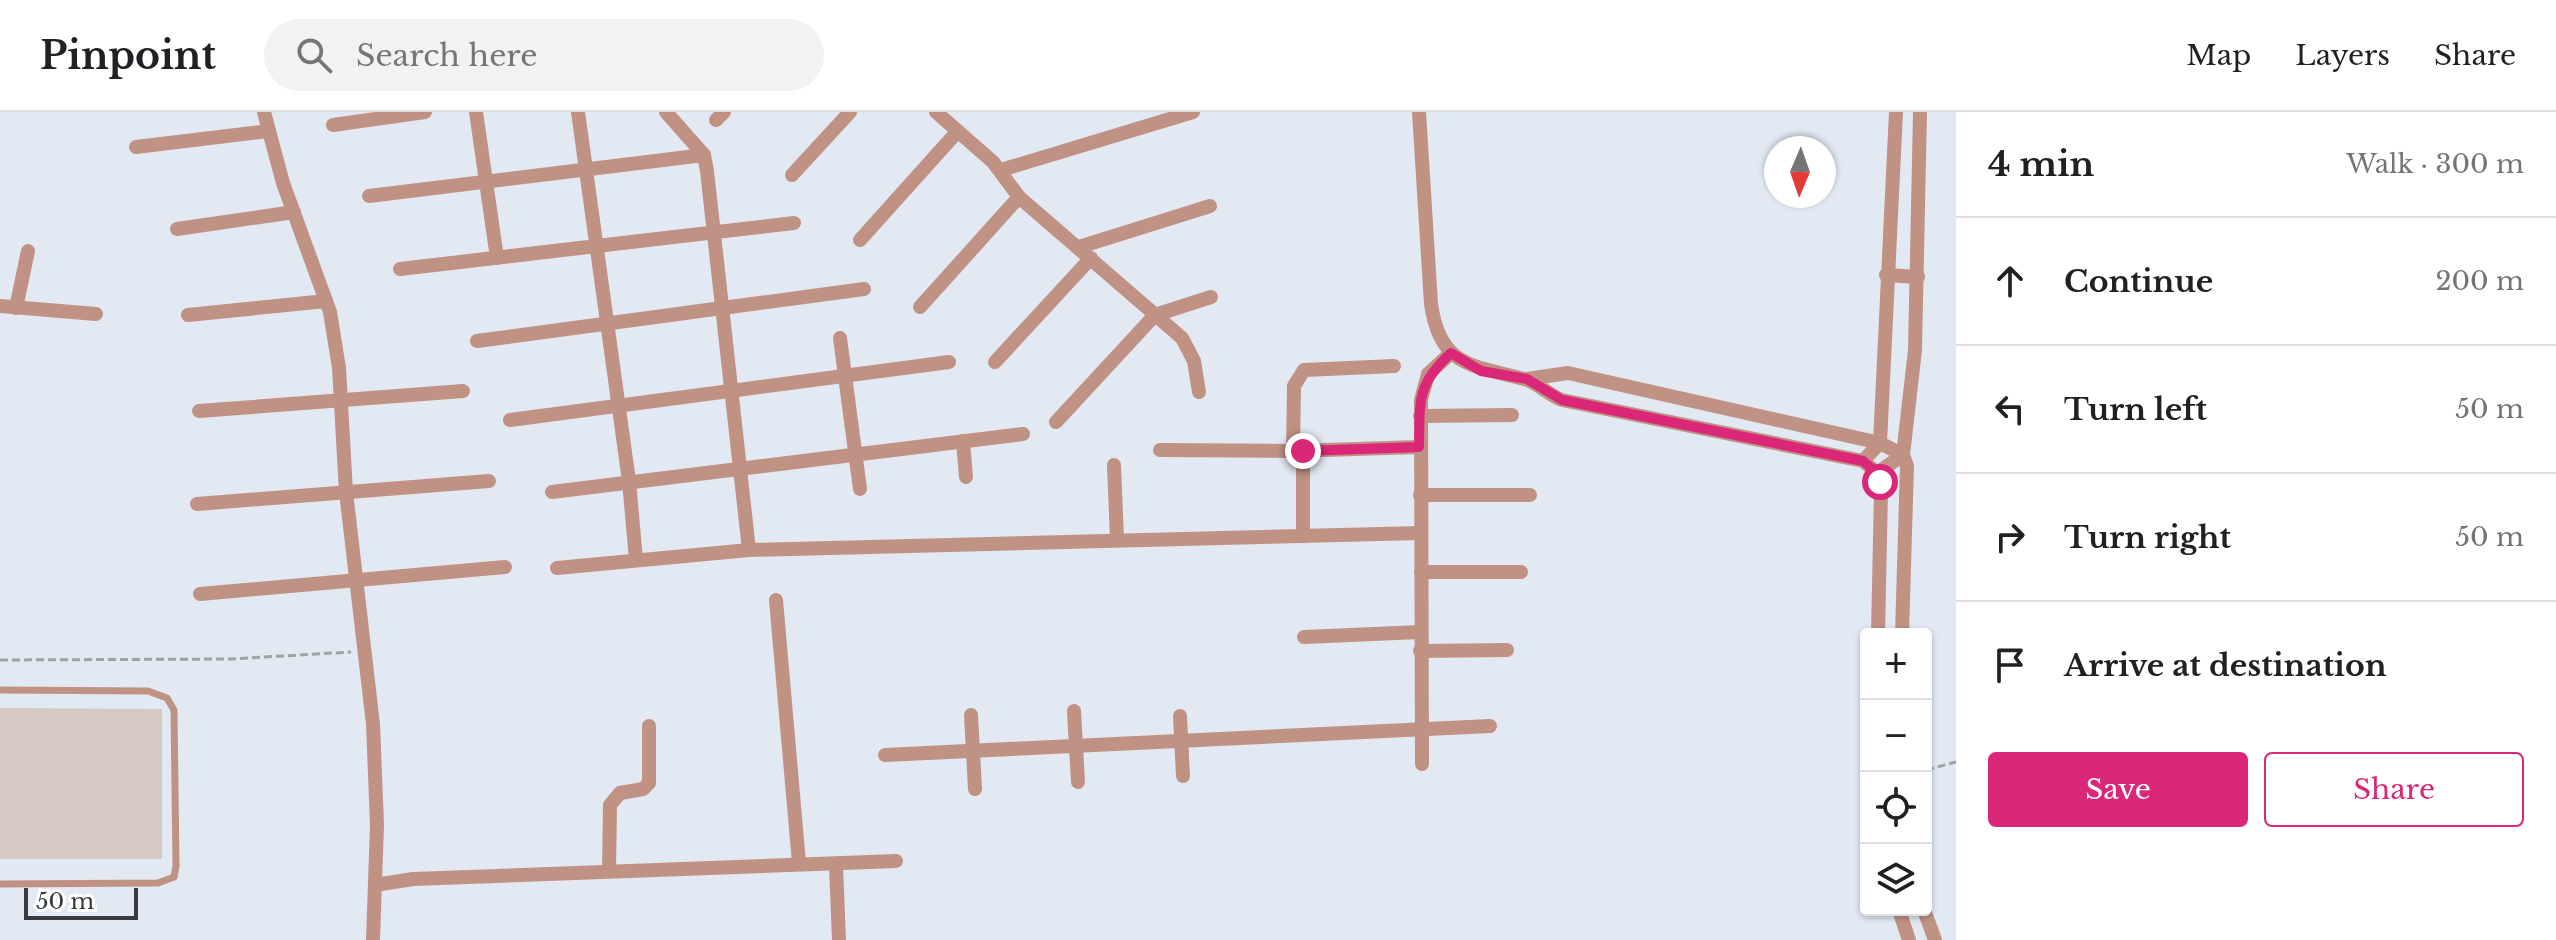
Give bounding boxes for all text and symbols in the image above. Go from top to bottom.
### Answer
search box [264,19,824,91]
text: Pinpoint [40,32,216,79]
icon: search [292,33,336,77]
text: Search here [356,37,538,74]
text: Map [2186,38,2251,73]
text: Layers [2295,38,2390,73]
text: Share [2434,38,2516,73]
north arrow [1764,136,1836,208]
text: 4 min [1988,143,2094,185]
text: Walk · 300 m [2346,148,2524,180]
icon: ahead [1988,259,2032,303]
text: Continue [2064,263,2213,300]
text: 200 m [2435,265,2524,297]
icon: left [1988,387,2032,431]
text: Turn left [2064,391,2207,428]
text: 50 m [2455,393,2524,425]
route end [1285,433,1321,469]
route start [1862,464,1898,500]
icon: right [1988,515,2032,559]
text: Turn right [2064,519,2231,556]
text: 50 m [2455,521,2524,553]
map controls [1860,628,1932,916]
button: + [1860,628,1932,700]
icon: arrive [1988,643,2032,687]
text: Arrive at destination [2064,647,2387,684]
button: − [1860,700,1932,772]
button: Save [1988,752,2248,827]
button: Share [2264,752,2524,827]
button: locate [1860,772,1932,844]
button: layers [1860,844,1932,916]
scale bar [24,884,138,920]
text: 50 m [36,888,94,915]

